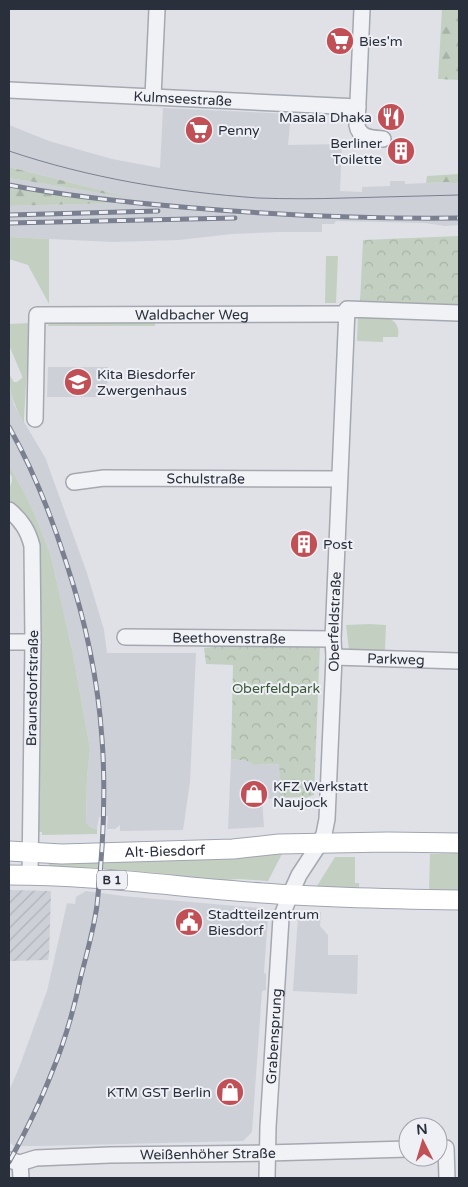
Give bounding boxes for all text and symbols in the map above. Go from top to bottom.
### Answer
supermarket icon: Bies'm [325,26,355,56]
place label: Bies'm [359,33,403,50]
street label: Kulmseestraße [133,88,232,110]
restaurant icon: Masala Dhaka [376,102,406,132]
place label: Masala Dhaka [279,109,372,126]
supermarket icon: Penny [184,115,214,145]
place label: Penny [218,122,260,139]
place label: Berliner Toilette [330,135,383,168]
building icon: Berliner Toilette [386,136,416,166]
street label: Waldbacher Weg [135,306,249,324]
place label: Kita Biesdorfer Zwergenhaus [97,366,196,399]
school or university icon: Kita Biesdorfer Zwergenhaus [63,367,93,397]
street label: Schulstraße [167,470,245,488]
building icon: Post [289,529,319,559]
place label: Post [323,536,353,553]
street label: Oberfeldstraße [325,571,345,672]
street label: Beethovenstraße [172,629,286,648]
street label: Braunsdorfstraße [23,630,42,746]
street label: Parkweg [367,650,425,669]
park label: Oberfeldpark [232,680,320,697]
place label: KFZ Werkstatt Naujock [273,778,369,811]
shop icon: KFZ Werkstatt Naujock [239,779,269,809]
street label: Alt-Biesdorf [124,842,206,861]
road number: B 1 [97,870,127,890]
place label: Stadtteilzentrum Biesdorf [208,906,319,939]
public building icon: Stadtteilzentrum Biesdorf [174,907,204,937]
street label: Grabensprung [263,988,286,1085]
shop icon: KTM GST Berlin [215,1077,245,1107]
place label: KTM GST Berlin [107,1084,211,1101]
north arrow [398,1117,448,1167]
text: N [416,1121,428,1139]
street label: Weißenhöher Straße [140,1145,276,1164]

